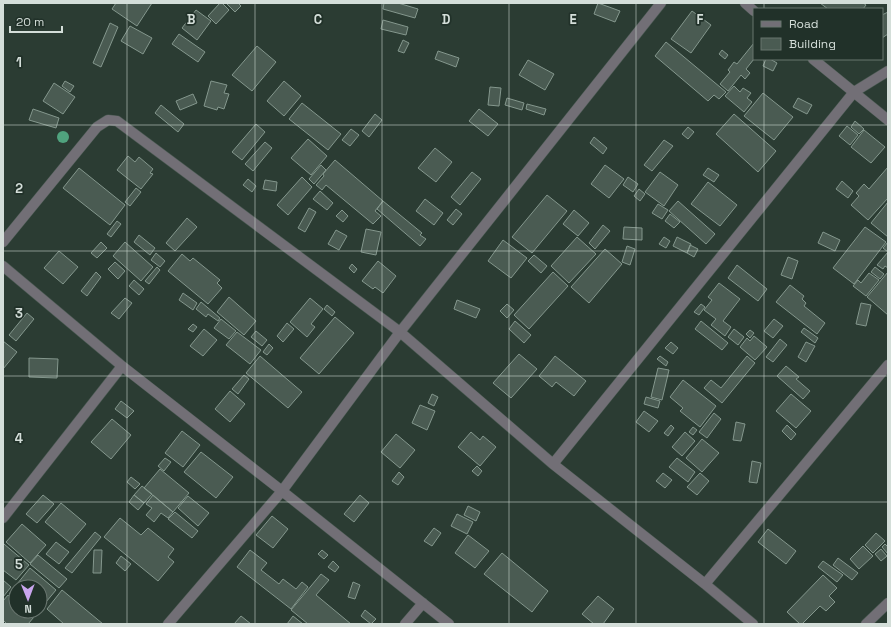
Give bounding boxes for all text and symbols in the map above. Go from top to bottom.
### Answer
scale bar [10,8,62,34]
legend [753,8,883,60]
text: B [187,11,196,28]
text: C [314,11,322,28]
text: D [442,11,451,28]
text: E [569,11,577,28]
text: F [697,11,704,28]
text: 20 m [16,14,44,30]
text: Road [789,16,818,32]
text: Building [789,36,836,52]
text: 1 [16,54,22,71]
text: 2 [15,180,23,197]
text: 3 [15,305,23,322]
text: 4 [15,430,23,447]
text: 5 [15,556,23,573]
north arrow [8,579,48,619]
text: N [24,602,32,616]

